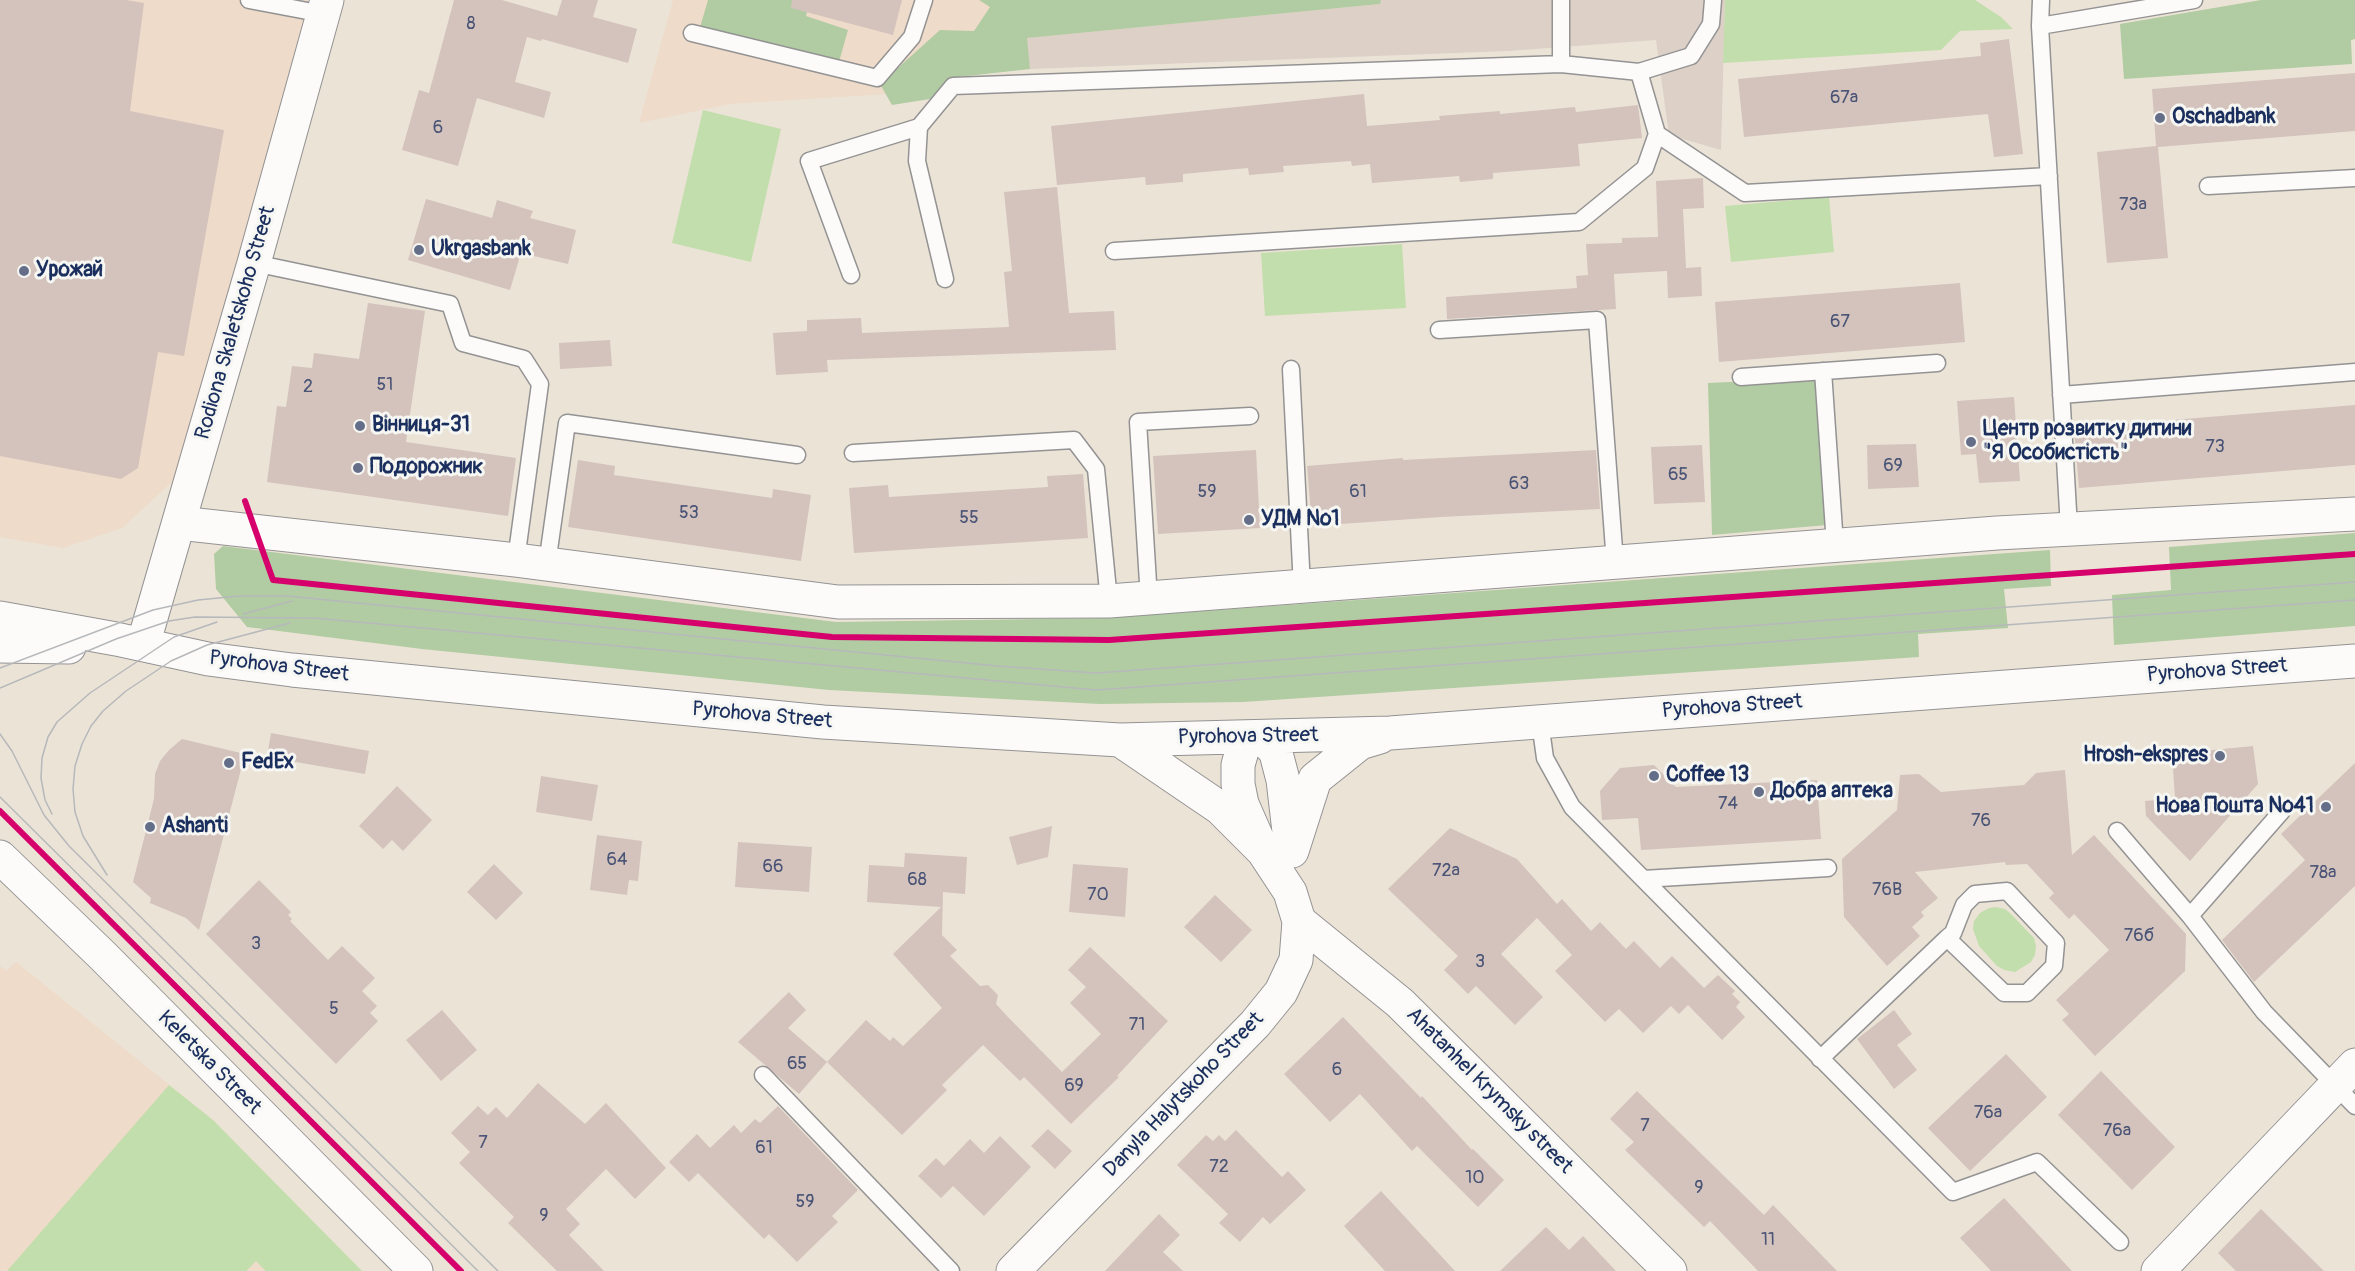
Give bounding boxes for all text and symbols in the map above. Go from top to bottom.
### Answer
house number: 8 [466,13,476,35]
house number: 67а [1830,87,1858,109]
place label: Oschadbank [2172,105,2275,131]
marker: Oschadbank [2153,111,2167,125]
house number: 6 [433,117,443,139]
house number: 73а [2119,194,2147,216]
street label: Rodiona Skaletskoho Street [191,204,281,442]
place label: Ukrgasbank [431,237,531,263]
marker: Ukrgasbank [412,243,426,257]
place label: Урожай [36,258,103,284]
marker: Урожай [17,264,31,278]
house number: 67 [1830,311,1850,333]
house number: 51 [377,374,393,396]
house number: 2 [303,376,313,398]
place label: Вінниця-31 [372,413,470,439]
place label: Центр розвитку дитини "Я Особистість" [1983,417,2191,467]
marker: Вінниця-31 [353,419,367,433]
marker: Центр розвитку дитини "Я Особистість" [1964,435,1978,449]
house number: 73 [2205,436,2225,458]
place label: Подорожник [370,455,483,481]
house number: 69 [1883,455,1903,477]
marker: Подорожник [351,461,365,475]
house number: 65 [1668,464,1688,486]
house number: 63 [1509,473,1529,495]
house number: 59 [1197,481,1217,503]
house number: 61 [1349,481,1367,503]
house number: 53 [679,502,699,524]
house number: 55 [959,507,979,529]
place label: УДМ №1 [1261,507,1340,533]
marker: УДМ №1 [1242,513,1256,527]
street label: Pyrohova Street [208,646,350,688]
street label: Pyrohova Street [2146,654,2288,688]
street label: Pyrohova Street [1661,690,1803,724]
street label: Pyrohova Street [691,697,833,735]
street label: Pyrohova Street [1177,723,1319,751]
place label: Hrosh-ekspres [2083,743,2208,769]
marker: Hrosh-ekspres [2213,749,2227,763]
place label: FedEx [241,750,294,776]
marker: FedEx [222,756,236,770]
place label: Coffee 13 [1666,763,1749,789]
marker: Coffee 13 [1647,769,1661,783]
place label: Добра аптека [1771,779,1893,805]
marker: Добра аптека [1752,785,1766,799]
house number: 74 [1718,793,1738,815]
place label: Нова Пошта №41 [2155,794,2314,820]
marker: Нова Пошта №41 [2319,800,2333,814]
house number: 76 [1971,810,1991,832]
place label: Ashanti [162,814,228,840]
marker: Ashanti [143,820,157,834]
house number: 64 [607,849,627,871]
house number: 66 [763,856,783,878]
house number: 72а [1432,860,1460,882]
house number: 78а [2310,862,2336,884]
house number: 68 [907,869,927,891]
house number: 76В [1872,879,1902,901]
house number: 70 [1087,884,1109,906]
house number: 76б [2124,925,2154,947]
house number: 3 [251,933,261,955]
house number: 3 [1475,951,1485,973]
house number: 5 [329,998,339,1020]
street label: Ahatanhel Krymsky street [1401,1003,1577,1179]
street label: Keletska Street [152,1006,266,1120]
street label: Danyla Halytskoho Street [1099,1007,1269,1183]
house number: 71 [1129,1014,1145,1036]
house number: 65 [787,1053,807,1075]
house number: 6 [1332,1059,1342,1081]
house number: 69 [1064,1075,1084,1097]
house number: 76а [1974,1102,2002,1124]
house number: 7 [1640,1115,1650,1137]
house number: 76а [2103,1120,2131,1142]
house number: 7 [478,1132,488,1154]
house number: 61 [755,1137,773,1159]
house number: 72 [1209,1156,1229,1178]
house number: 10 [1465,1167,1485,1189]
house number: 9 [1694,1177,1704,1199]
house number: 59 [795,1191,815,1213]
house number: 9 [539,1205,549,1227]
house number: 11 [1761,1229,1775,1251]

